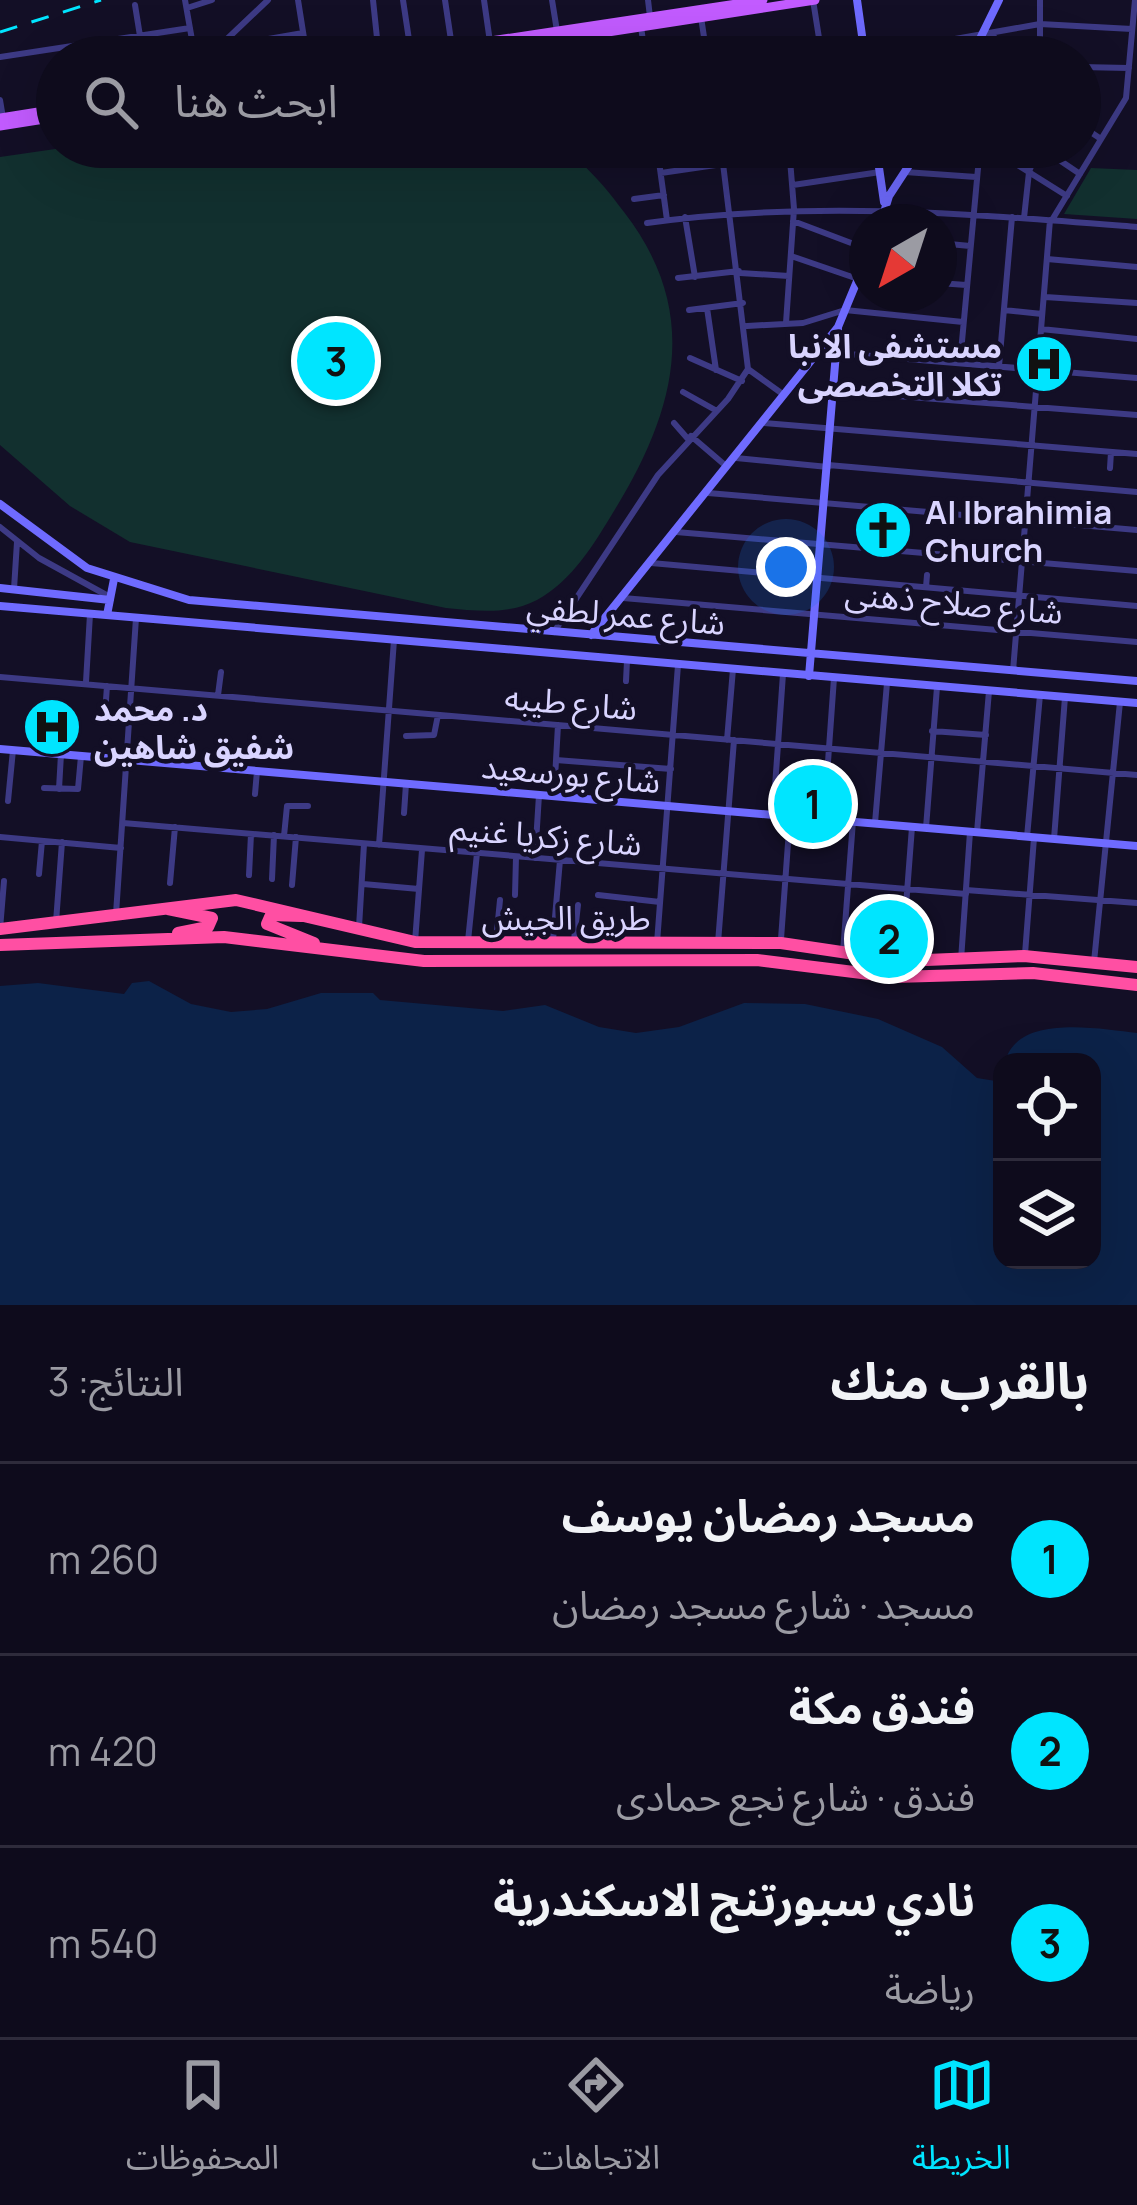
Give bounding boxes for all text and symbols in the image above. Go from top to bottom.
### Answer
search box [36,36,1101,168]
icon: search [78,69,144,135]
text: ابحث هنا [174,69,338,131]
north arrow [849,204,957,312]
pin: 3 [297,316,375,406]
place label: مستشفى الانبا تكلا التخصصى [788,323,1002,406]
hospital icon: مستشفى الانبا تكلا التخصصى [1013,333,1075,395]
place label: Al Ibrahimia Church [925,489,1112,572]
church icon: Al Ibrahimia Church [852,499,914,561]
your location [756,537,816,597]
street label: شارع صلاح ذهنى [843,570,1065,637]
street label: شارع عمر لطفي [525,583,727,649]
street label: شارع طيبه [503,674,639,733]
place label: د. محمد شفيق شاهين [94,686,294,769]
hospital icon: د. محمد شفيق شاهين [21,696,83,758]
street label: شارع بورسعيد [479,743,662,806]
pin: 1 [774,759,852,849]
street label: شارع زكريا غنيم [448,804,644,870]
pin: 2 [850,894,928,984]
street label: طريق الجيش [481,895,651,940]
map controls [993,1053,1101,1269]
button: locate [993,1053,1101,1161]
button: layers [993,1161,1101,1269]
text: بالقرب منك [830,1345,1089,1414]
text: النتائج: 3 [48,1354,184,1408]
text: مسجد رمضان يوسف [562,1484,975,1546]
text: 260 m [48,1532,159,1586]
text: 1 [1041,1532,1059,1586]
text: مسجد · شارع مسجد رمضان [552,1577,975,1631]
text: فندق مكة [789,1676,975,1738]
text: 420 m [48,1724,158,1778]
text: 2 [1038,1724,1062,1778]
text: فندق · شارع نجع حمادى [616,1769,975,1823]
text: نادي سبورتنج الاسكندرية [493,1868,975,1930]
text: 540 m [48,1916,158,1970]
text: 3 [1039,1916,1061,1970]
text: رياضة [885,1961,975,2015]
tab: المحفوظات [126,2052,279,2193]
tab: الاتجاهات [531,2052,660,2193]
tab: الخريطة [912,2052,1011,2193]

